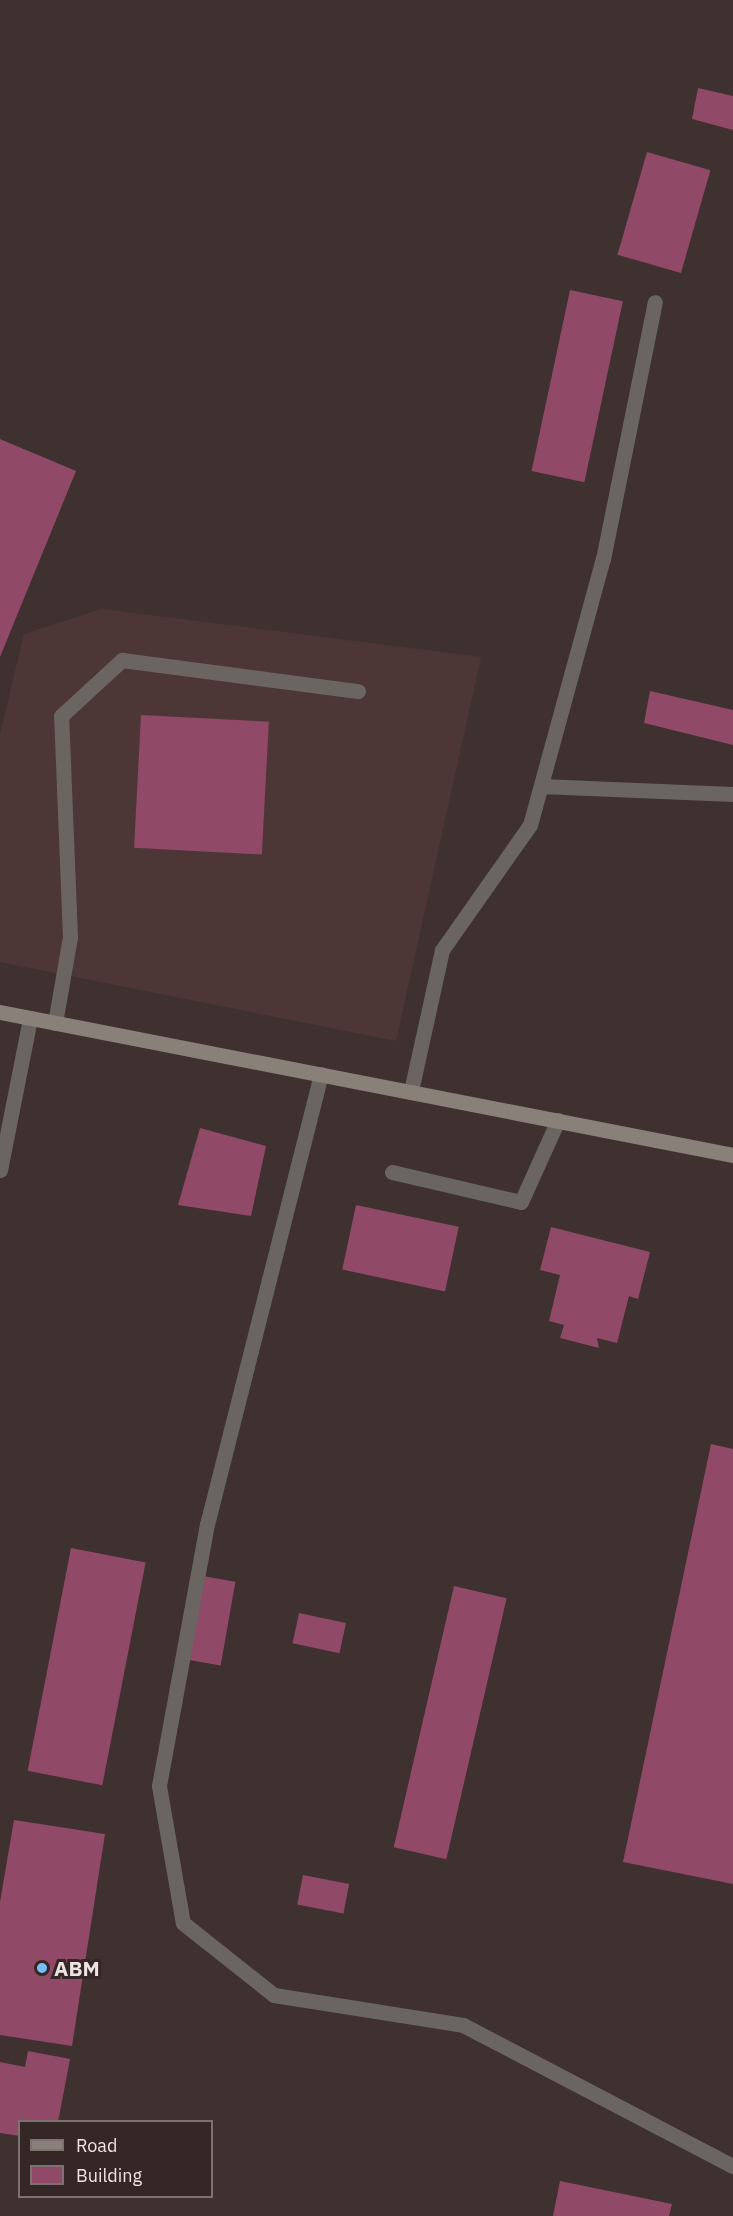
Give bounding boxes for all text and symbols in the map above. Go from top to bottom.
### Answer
place label: АВМ [54,1955,100,1981]
marker: АВМ [35,1961,49,1975]
legend [18,2120,213,2198]
text: Road [76,2134,117,2157]
text: Building [76,2164,142,2187]

